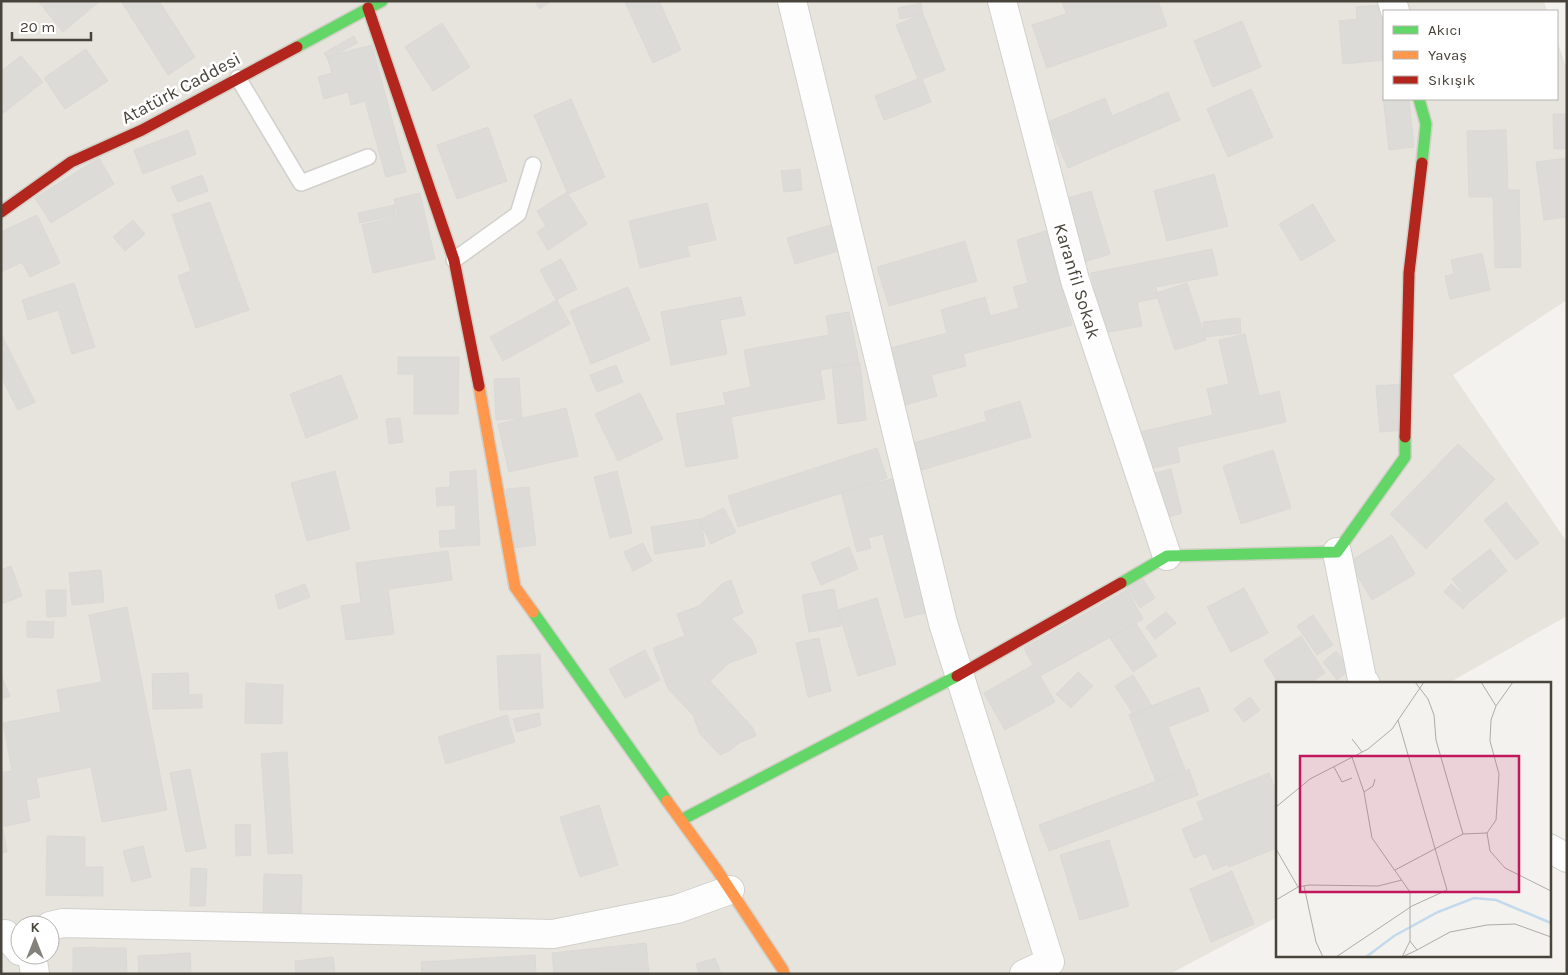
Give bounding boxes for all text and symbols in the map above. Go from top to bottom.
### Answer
scale bar [12,10,91,42]
legend [1383,10,1558,100]
text: 20 m [20,18,55,36]
text: Akıcı [1428,21,1462,39]
text: Yavaş [1428,46,1467,64]
street label: Atatürk Caddesi [118,47,244,129]
text: Sıkışık [1428,71,1475,89]
street label: Karanfil Sokak [1049,220,1105,342]
inset map [1276,682,1550,958]
north arrow [10,915,60,965]
text: K [30,919,40,936]

